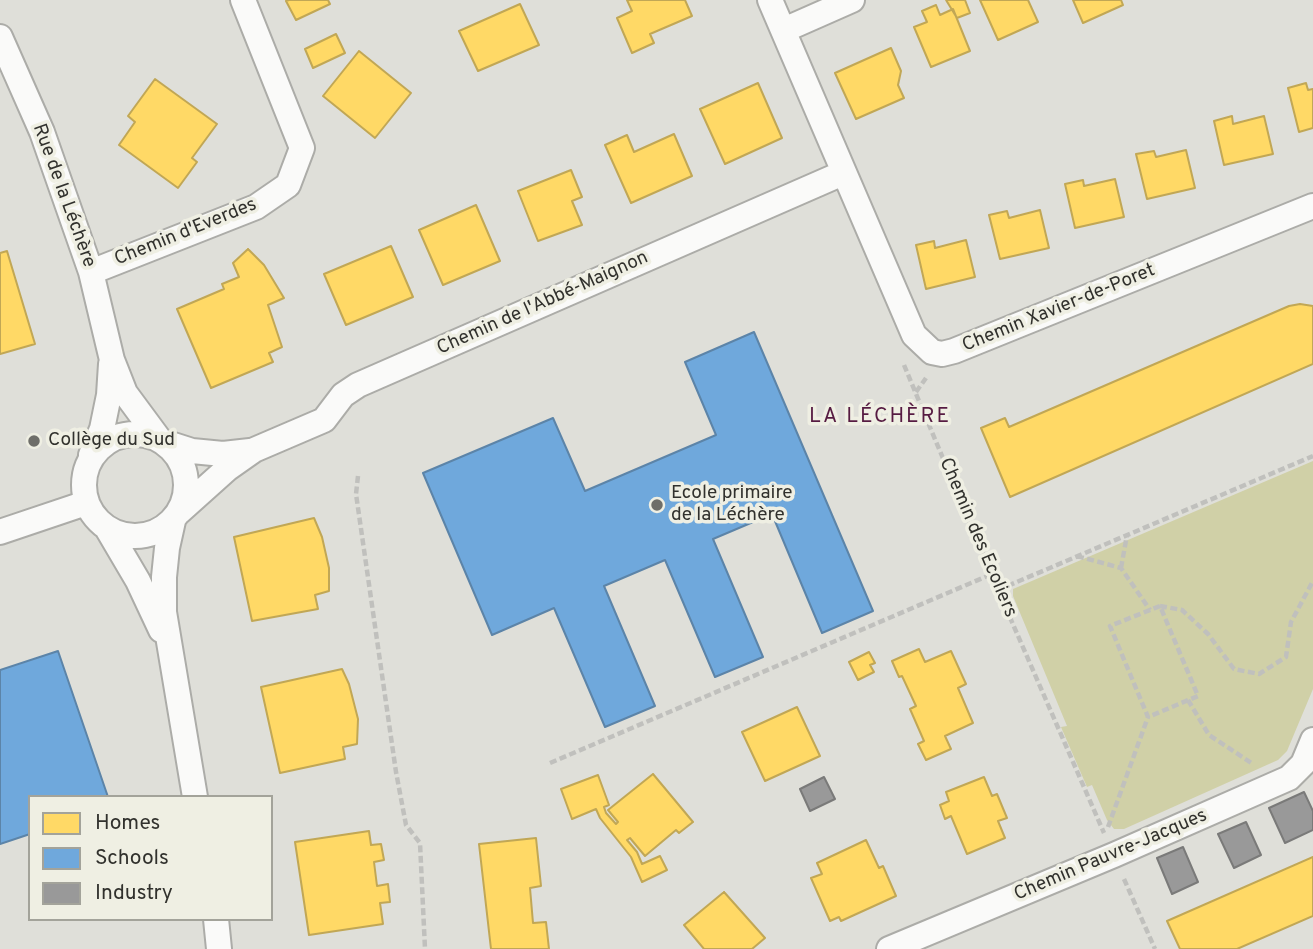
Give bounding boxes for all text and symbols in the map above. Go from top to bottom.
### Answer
street label: Rue de la Léchère [26,121,100,271]
street label: Chemin d'Everdes [112,194,260,272]
street label: Chemin de l'Abbé-Maignon [434,247,652,361]
street label: Chemin Xavier-de-Poret [959,260,1159,358]
district label: LA LÉCHÈRE [810,405,950,431]
place label: Collège du Sud [48,430,175,452]
marker: Collège du Sud [26,433,42,449]
street label: Chemin des Ecoliers [933,455,1021,621]
place label: Ecole primaire de la Léchère [671,483,793,527]
marker: Ecole primaire de la Léchère [649,497,665,513]
legend [28,795,273,921]
street label: Chemin Pauvre-Jacques [1011,805,1211,907]
text: Homes [95,810,160,837]
text: Schools [95,845,169,872]
text: Industry [95,880,173,907]

